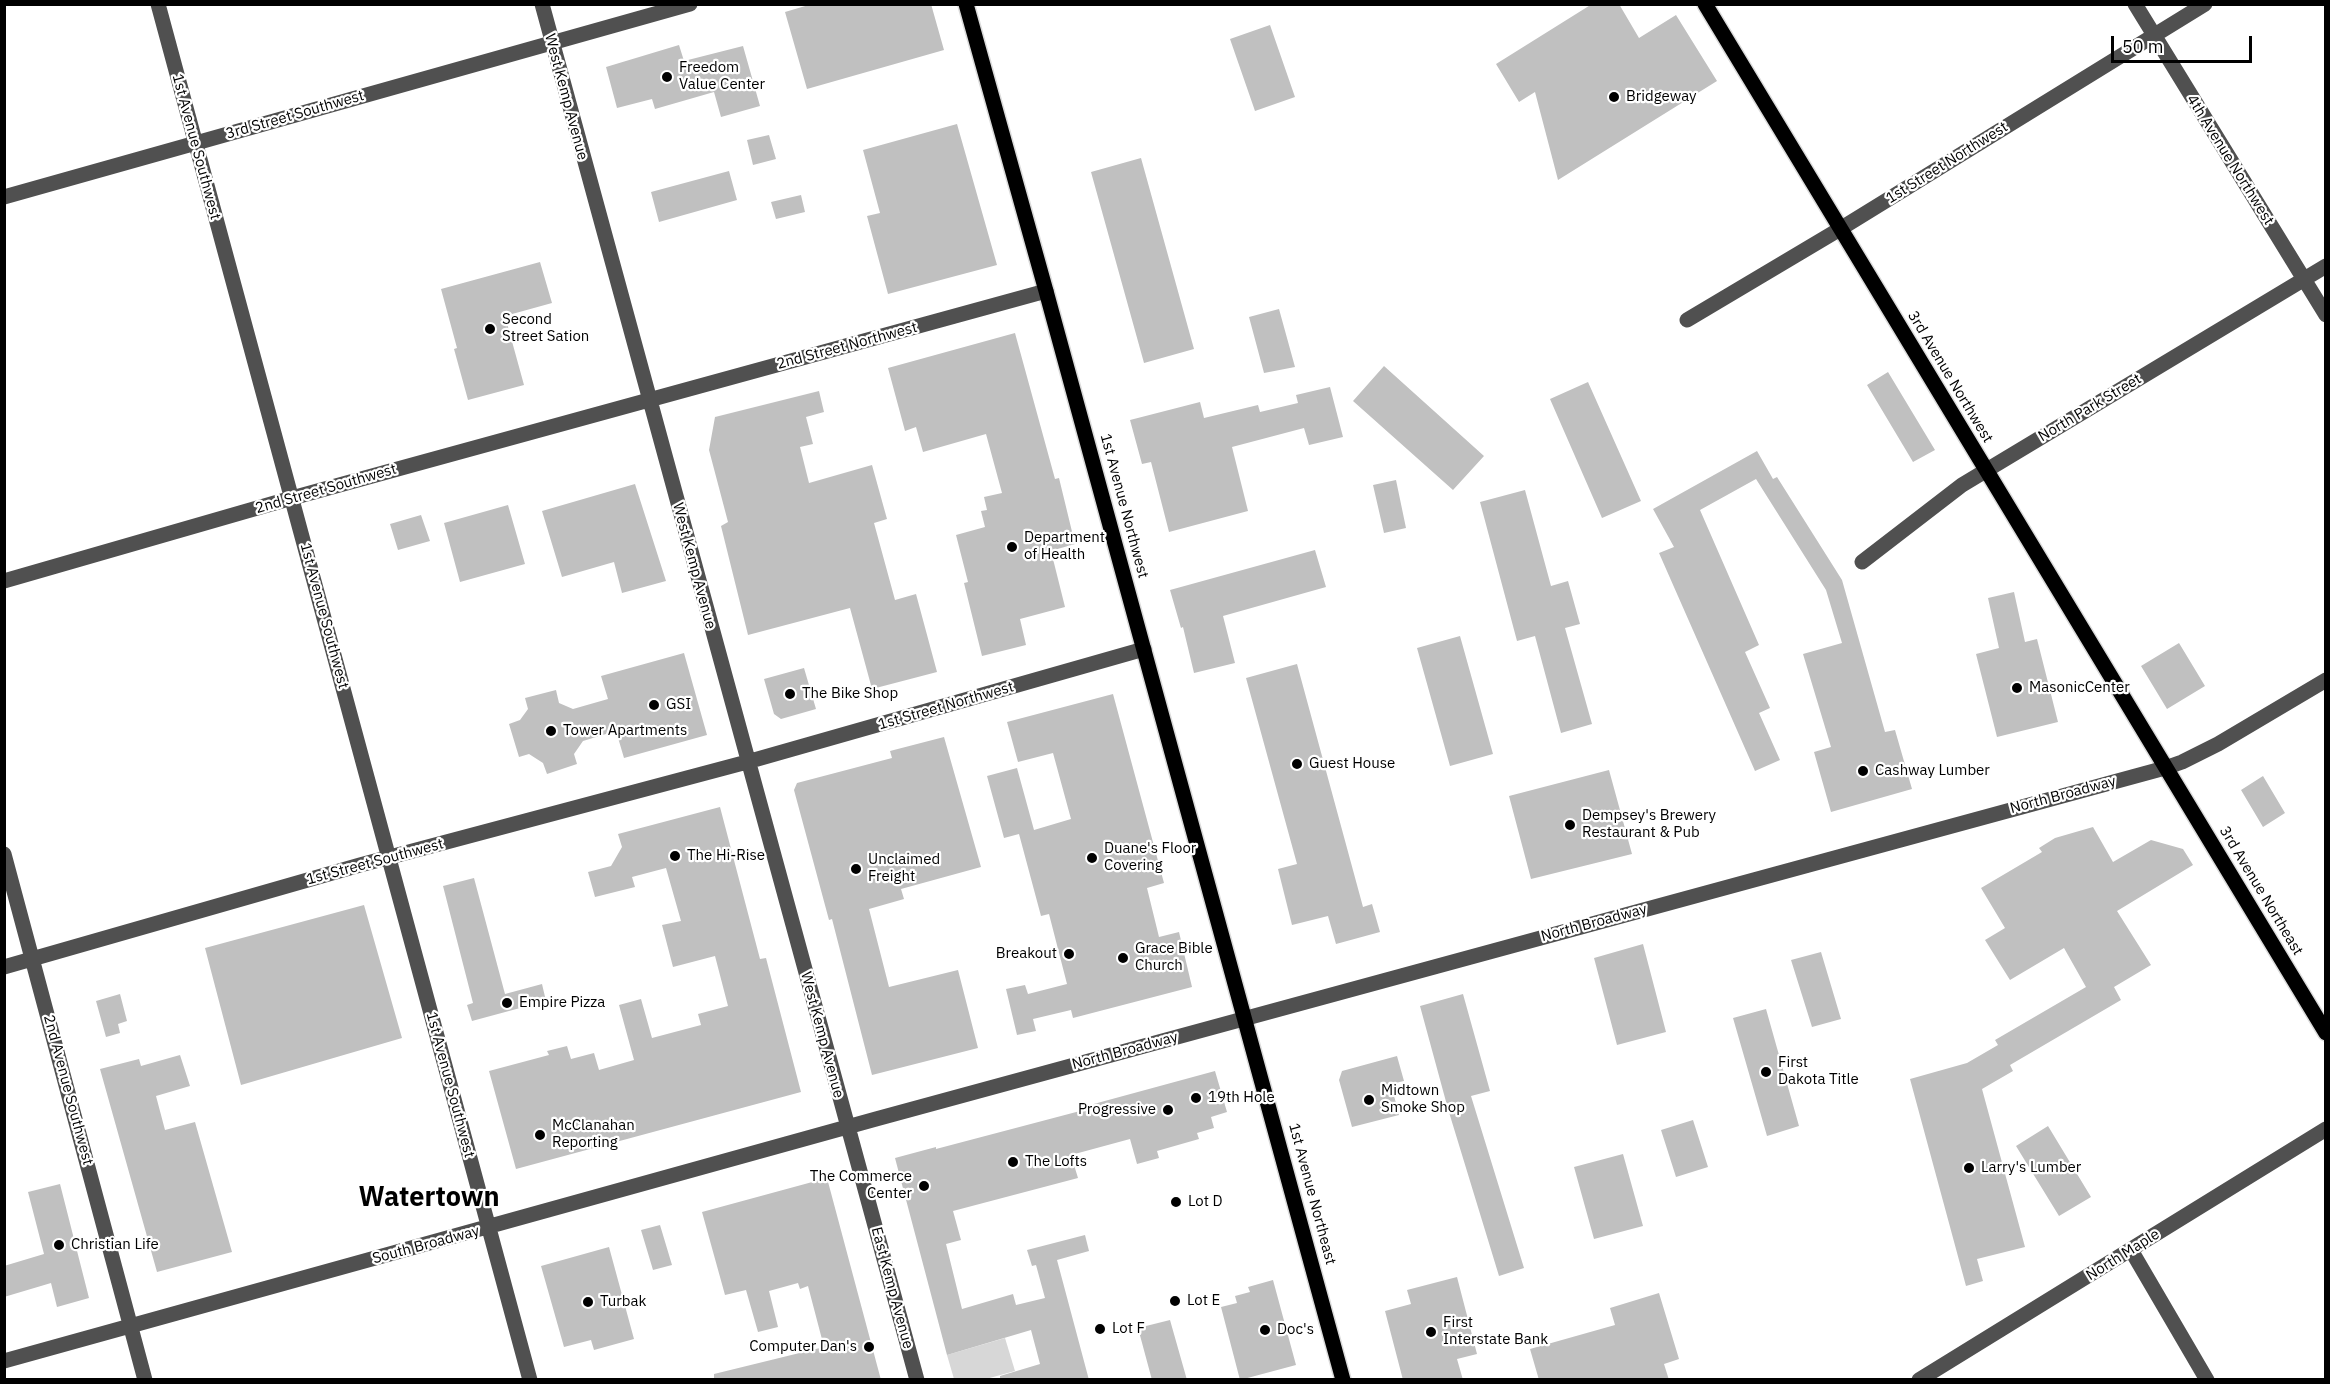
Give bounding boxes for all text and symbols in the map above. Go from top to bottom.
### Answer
scale bar [2114,24,2255,62]
street label: West Kemp Avenue [540,32,592,162]
text: 50 m [2122,35,2164,58]
place label: Freedom Value Center [679,59,765,94]
marker: Freedom Value Center [660,70,674,84]
street label: 1st Avenue Southwest [168,72,224,222]
street label: 3rd Street Southwest [224,87,366,143]
place label: Bridgeway [1626,88,1697,106]
marker: Bridgeway [1607,90,1621,104]
street label: 4th Avenue Northwest [2183,91,2277,229]
street label: 1st Street Northwest [1883,118,2011,208]
street label: 3rd Avenue Northwest [1903,308,1997,446]
place label: Second Street Sation [502,311,589,346]
street label: 2nd Street Northwest [775,319,919,373]
marker: Second Street Sation [483,322,497,336]
street label: North Park Street [2035,370,2145,446]
street label: 1st Avenue Northwest [1096,432,1152,580]
street label: 2nd Street Southwest [253,460,399,518]
street label: West Kemp Avenue [668,501,720,631]
place label: Department of Health [1024,529,1105,564]
marker: Department of Health [1005,540,1019,554]
street label: 1st Avenue Southwest [296,541,352,691]
street label: 1st Street Northwest [876,678,1016,734]
place label: MasonicCenter [2029,679,2130,697]
marker: MasonicCenter [2010,681,2024,695]
place label: The Bike Shop [802,685,898,703]
marker: The Bike Shop [783,687,797,701]
place label: GSI [666,696,691,714]
marker: GSI [647,698,661,712]
place label: Tower Apartments [563,722,687,740]
marker: Tower Apartments [544,724,558,738]
place label: Guest House [1309,755,1395,773]
marker: Guest House [1290,757,1304,771]
place label: Cashway Lumber [1875,762,1990,780]
marker: Cashway Lumber [1856,764,1870,778]
street label: North Broadway [2008,772,2118,818]
place label: Dempsey's Brewery Restaurant & Pub [1582,807,1716,842]
marker: Dempsey's Brewery Restaurant & Pub [1563,818,1577,832]
street label: 3rd Avenue Northeast [2215,823,2307,959]
street label: 1st Street Southwest [304,835,446,889]
place label: Duane's Floor Covering [1104,840,1196,875]
place label: The Hi-Rise [687,847,765,865]
marker: The Hi-Rise [668,849,682,863]
place label: Unclaimed Freight [868,851,940,886]
marker: Duane's Floor Covering [1085,851,1099,865]
marker: Unclaimed Freight [849,862,863,876]
street label: North Broadway [1539,900,1649,946]
place label: Grace Bible Church [1135,940,1213,975]
place label: Breakout [996,945,1057,963]
marker: Breakout [1062,947,1076,961]
marker: Grace Bible Church [1116,951,1130,965]
street label: West Kemp Avenue [796,970,848,1100]
place label: Empire Pizza [519,994,605,1012]
marker: Empire Pizza [500,996,514,1010]
street label: 1st Avenue Southwest [422,1010,478,1160]
street label: 2nd Avenue Southwest [39,1013,97,1167]
street label: North Broadway [1070,1028,1180,1074]
place label: First Dakota Title [1778,1054,1859,1089]
marker: First Dakota Title [1759,1065,1773,1079]
place label: Midtown Smoke Shop [1381,1082,1465,1117]
place label: 19th Hole [1208,1089,1275,1107]
marker: 19th Hole [1189,1091,1203,1105]
marker: Midtown Smoke Shop [1362,1093,1376,1107]
place label: Progressive [1078,1101,1156,1119]
marker: Progressive [1161,1103,1175,1117]
place label: McClanahan Reporting [552,1117,635,1152]
street label: 1st Avenue Northeast [1284,1121,1340,1267]
marker: McClanahan Reporting [533,1128,547,1142]
place label: The Lofts [1025,1153,1087,1171]
marker: The Lofts [1006,1155,1020,1169]
place label: Larry's Lumber [1981,1159,2081,1177]
marker: Larry's Lumber [1962,1161,1976,1175]
place label: The Commerce Center [810,1168,912,1203]
marker: The Commerce Center [917,1179,931,1193]
district label: Watertown [358,1182,500,1214]
place label: Lot D [1188,1193,1223,1211]
marker: Lot D [1169,1195,1183,1209]
street label: South Broadway [370,1222,482,1268]
street label: East Kemp Avenue [867,1225,917,1351]
street label: North Maple [2083,1225,2163,1285]
place label: Christian Life [71,1236,159,1254]
marker: Christian Life [52,1238,66,1252]
place label: Lot E [1187,1292,1220,1310]
place label: Turbak [600,1293,646,1311]
marker: Lot E [1168,1294,1182,1308]
marker: Turbak [581,1295,595,1309]
place label: First Interstate Bank [1443,1314,1548,1349]
place label: Lot F [1112,1320,1145,1338]
place label: Doc's [1277,1321,1314,1339]
marker: Lot F [1093,1322,1107,1336]
marker: Doc's [1258,1323,1272,1337]
marker: First Interstate Bank [1424,1325,1438,1339]
place label: Computer Dan's [749,1338,857,1356]
marker: Computer Dan's [862,1340,876,1354]

